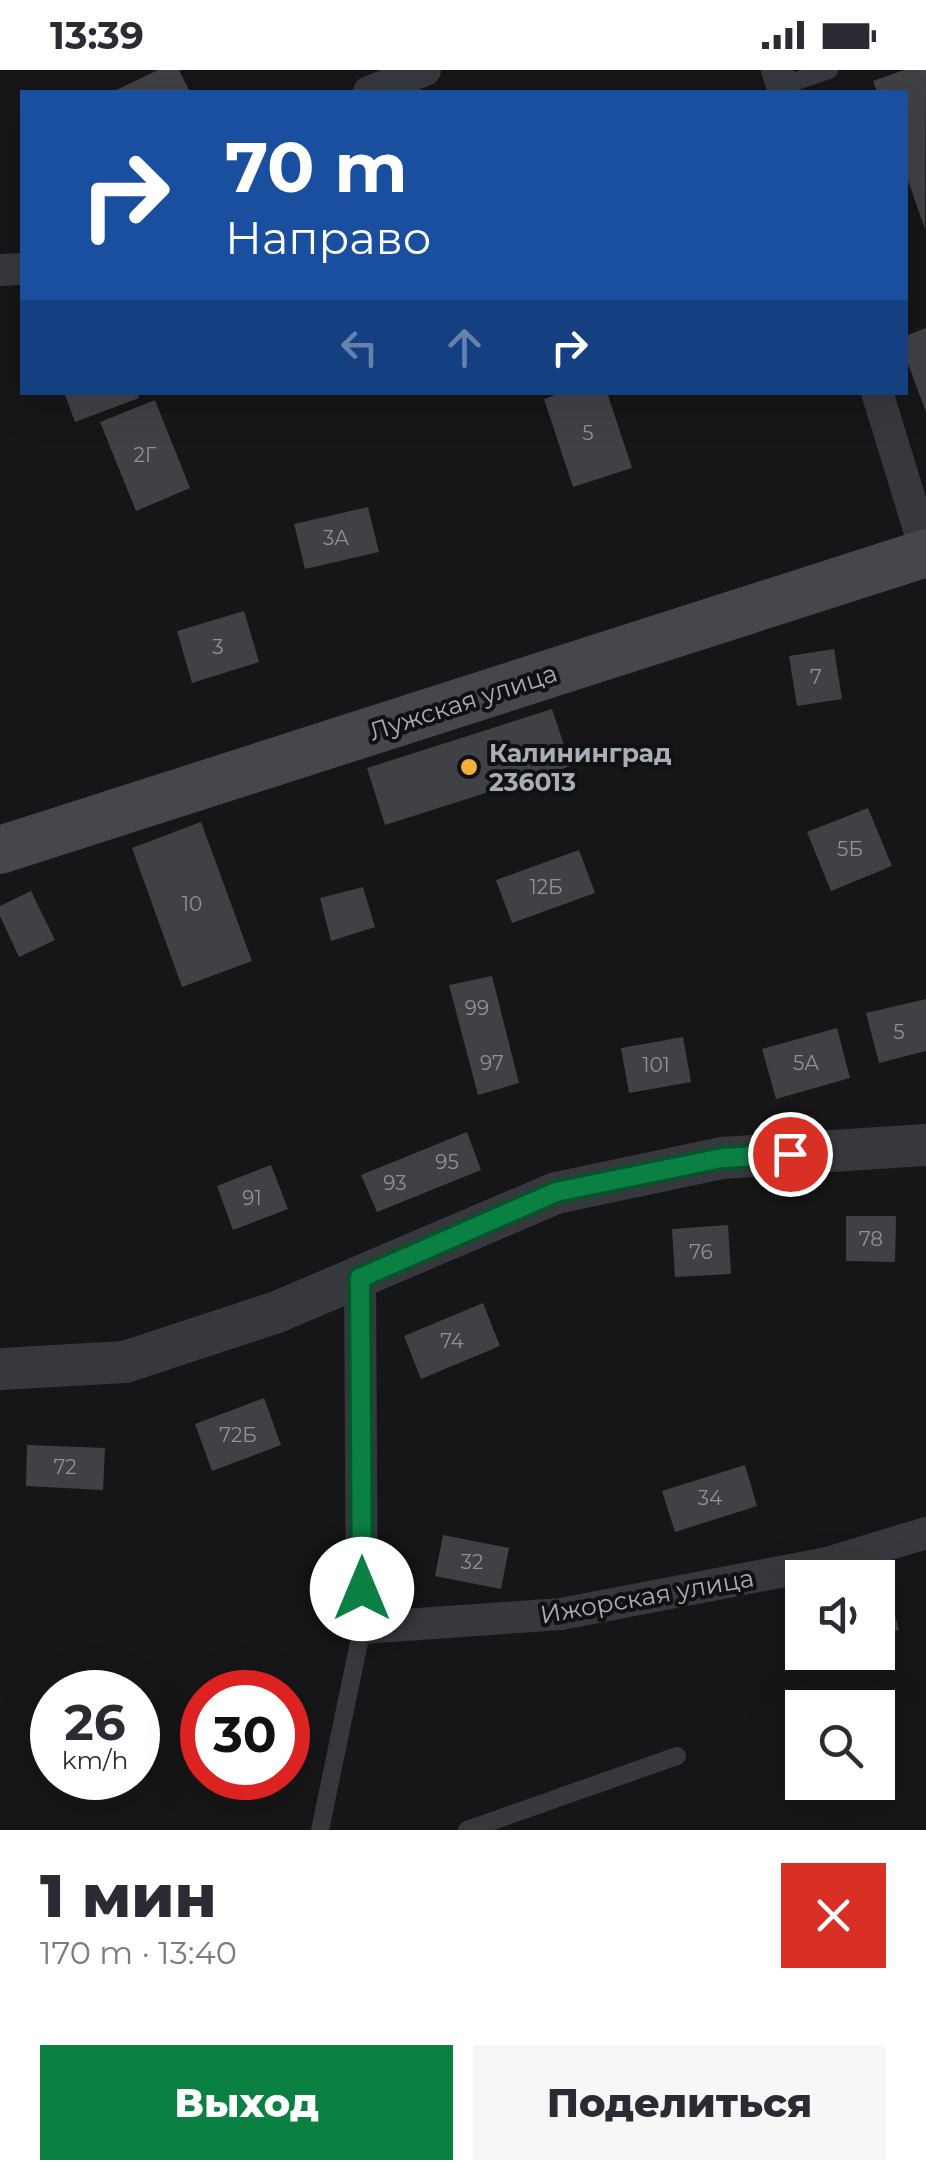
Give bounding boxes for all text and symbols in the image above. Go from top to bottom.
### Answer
text: 13:39 [50,12,144,59]
text: 70 m [225,124,408,210]
icon: right [60,130,190,260]
text: Направо [225,210,431,265]
icon: left [332,320,387,375]
icon: ahead [437,320,492,375]
icon: right [542,320,597,375]
house number: 5 [582,421,594,445]
house number: 2Г [134,443,157,467]
house number: 3А [323,526,349,550]
house number: 3 [212,635,224,659]
street label: Лужская улица [365,657,561,747]
house number: 7 [810,665,822,689]
place label: Калининград 236013 [489,738,671,797]
marker: Калининград 236013 [458,756,480,778]
house number: 5Б [837,837,863,861]
house number: 12Б [529,875,563,899]
house number: 10 [182,892,202,916]
house number: 99 [465,996,489,1020]
house number: 5 [893,1020,905,1044]
house number: 97 [480,1051,504,1075]
house number: 5А [793,1051,819,1075]
house number: 101 [642,1053,670,1077]
pin [748,1112,833,1197]
icon: arrive [763,1127,818,1182]
house number: 95 [435,1150,459,1174]
house number: 93 [383,1171,407,1195]
house number: 91 [242,1186,262,1210]
house number: 78 [859,1227,883,1251]
house number: 76 [689,1240,713,1264]
house number: 74 [440,1329,464,1353]
house number: 72Б [219,1423,257,1447]
house number: 72 [53,1455,77,1479]
house number: 34 [698,1486,722,1510]
position arrow [310,1537,414,1641]
house number: 32 [461,1550,483,1574]
map controls [785,1560,895,1800]
button: sound [785,1560,895,1670]
street label: Ижорская улица [538,1562,756,1630]
speed limit sign: 30 [180,1670,310,1800]
button: search [785,1690,895,1800]
text: 26 [64,1692,126,1753]
text: km/h [62,1745,128,1775]
text: 1 мин [40,1859,217,1932]
button: close [781,1863,886,1968]
text: 170 m · 13:40 [40,1933,237,1972]
button: Выход [40,2045,453,2160]
button: Поделиться [473,2045,886,2160]

